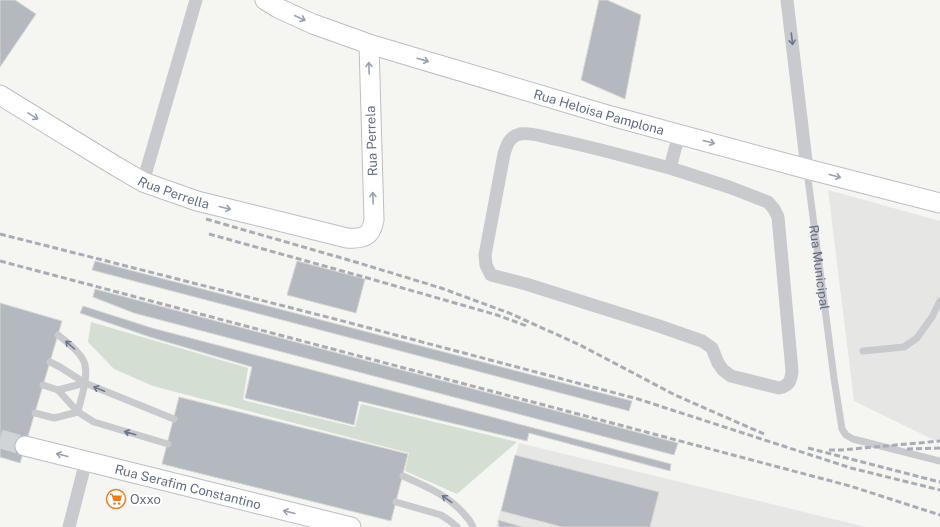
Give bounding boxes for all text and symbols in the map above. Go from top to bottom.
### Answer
one-way arrow [294,15,306,22]
one-way arrow [788,32,796,45]
one-way arrow [416,57,429,64]
one-way arrow [366,62,373,75]
street label: Rua Heloisa Pamplona [532,86,666,138]
street label: Rua Perrela [363,105,380,177]
one-way arrow [27,112,39,120]
one-way arrow [702,139,715,146]
one-way arrow [828,173,841,180]
street label: Rua Perrella [135,174,211,212]
one-way arrow [369,192,377,205]
one-way arrow [218,204,231,212]
street label: Rua Municipal [806,224,832,311]
one-way arrow [65,340,75,349]
one-way arrow [93,385,105,392]
one-way arrow [124,429,137,436]
one-way arrow [55,451,68,458]
street label: Rua Serafim Constantino [113,462,263,512]
supermarket icon: Oxxo [105,488,127,510]
place label: Oxxo [130,492,161,507]
one-way arrow [442,495,453,503]
one-way arrow [283,508,296,515]

